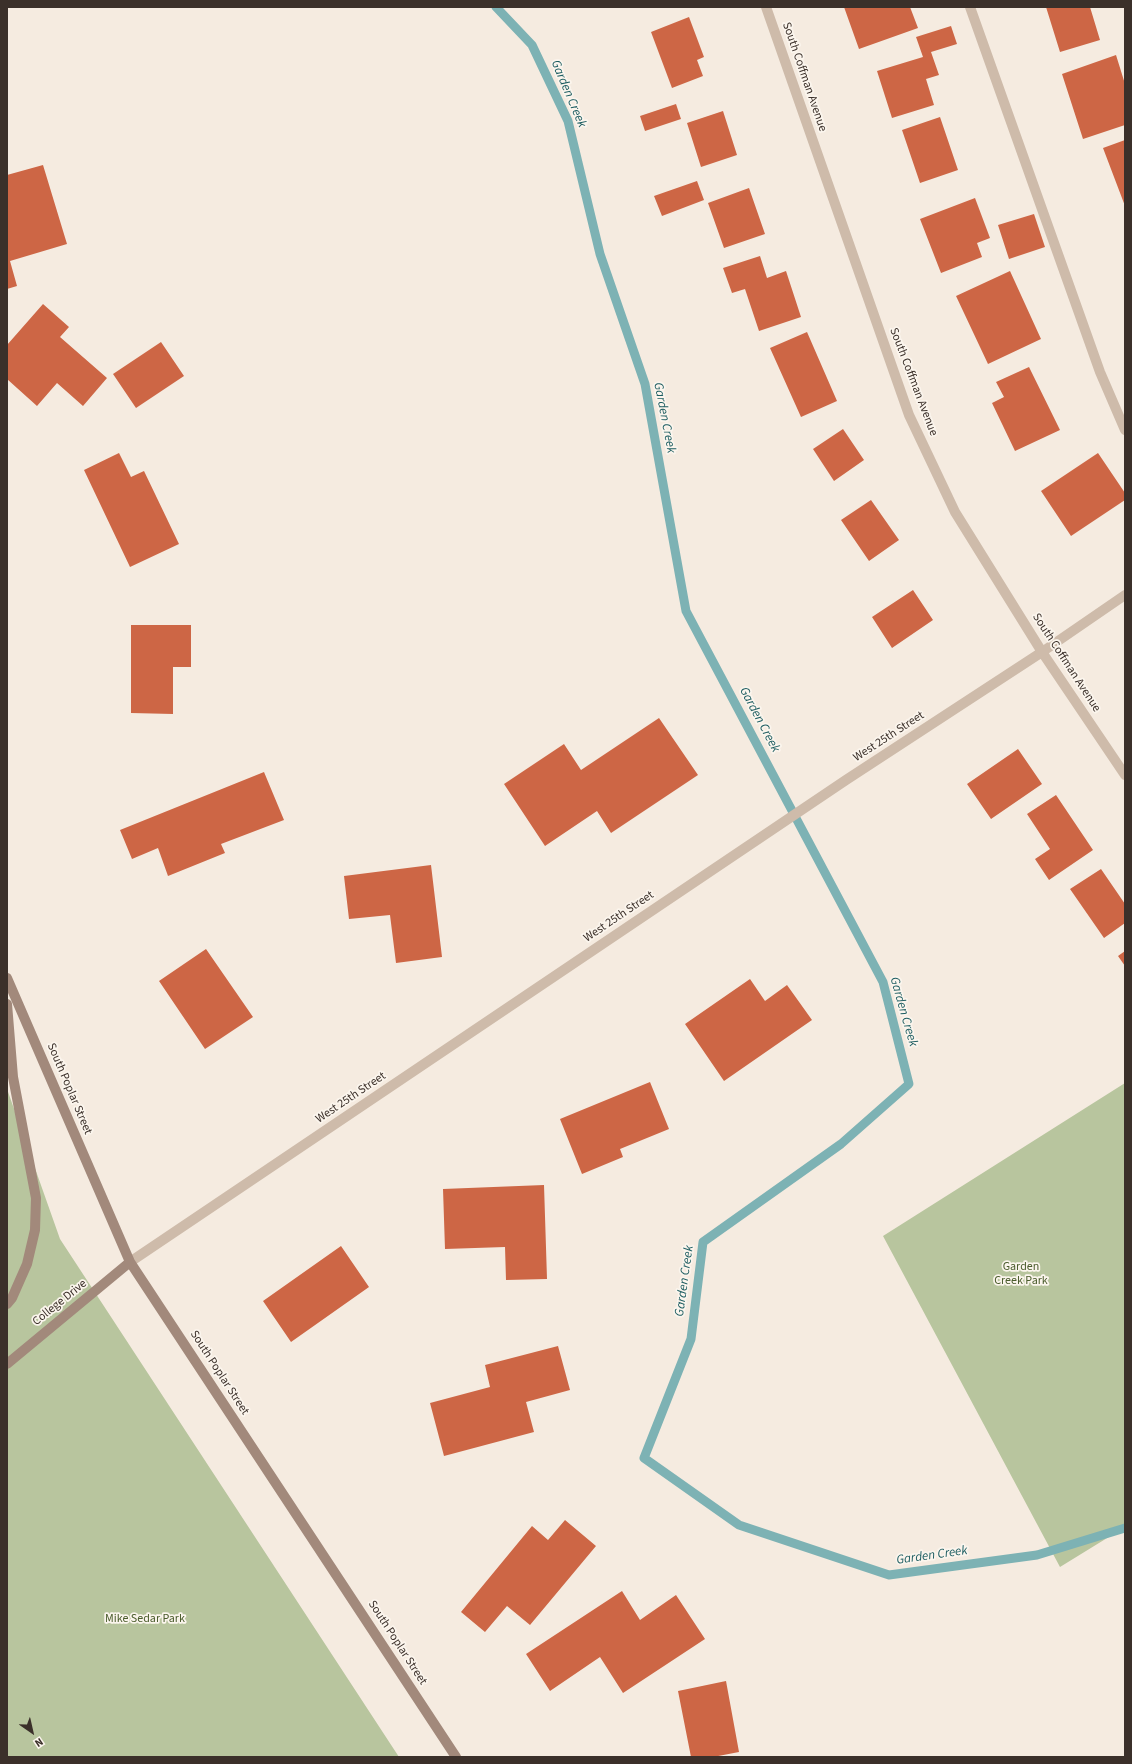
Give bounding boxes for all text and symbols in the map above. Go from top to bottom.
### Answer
street label: South Coffman Avenue [779,20,829,134]
water label: Garden Creek [547,58,589,130]
street label: South Coffman Avenue [886,326,940,438]
water label: Garden Creek [650,381,678,455]
street label: South Coffman Avenue [1029,611,1103,715]
water label: Garden Creek [735,685,783,755]
street label: West 25th Street [851,709,927,765]
street label: West 25th Street [581,888,657,946]
water label: Garden Creek [886,975,920,1049]
street label: South Poplar Street [43,1041,95,1137]
street label: West 25th Street [313,1069,389,1127]
water label: Garden Creek [672,1244,698,1318]
park label: Garden Creek Park [994,1260,1048,1288]
street label: College Drive [30,1277,90,1329]
street label: South Poplar Street [186,1328,252,1418]
water label: Garden Creek [895,1543,969,1569]
street label: South Poplar Street [364,1598,430,1688]
park label: Mike Sedar Park [105,1612,185,1626]
north arrow [12,1712,52,1752]
text: N [32,1734,46,1751]

